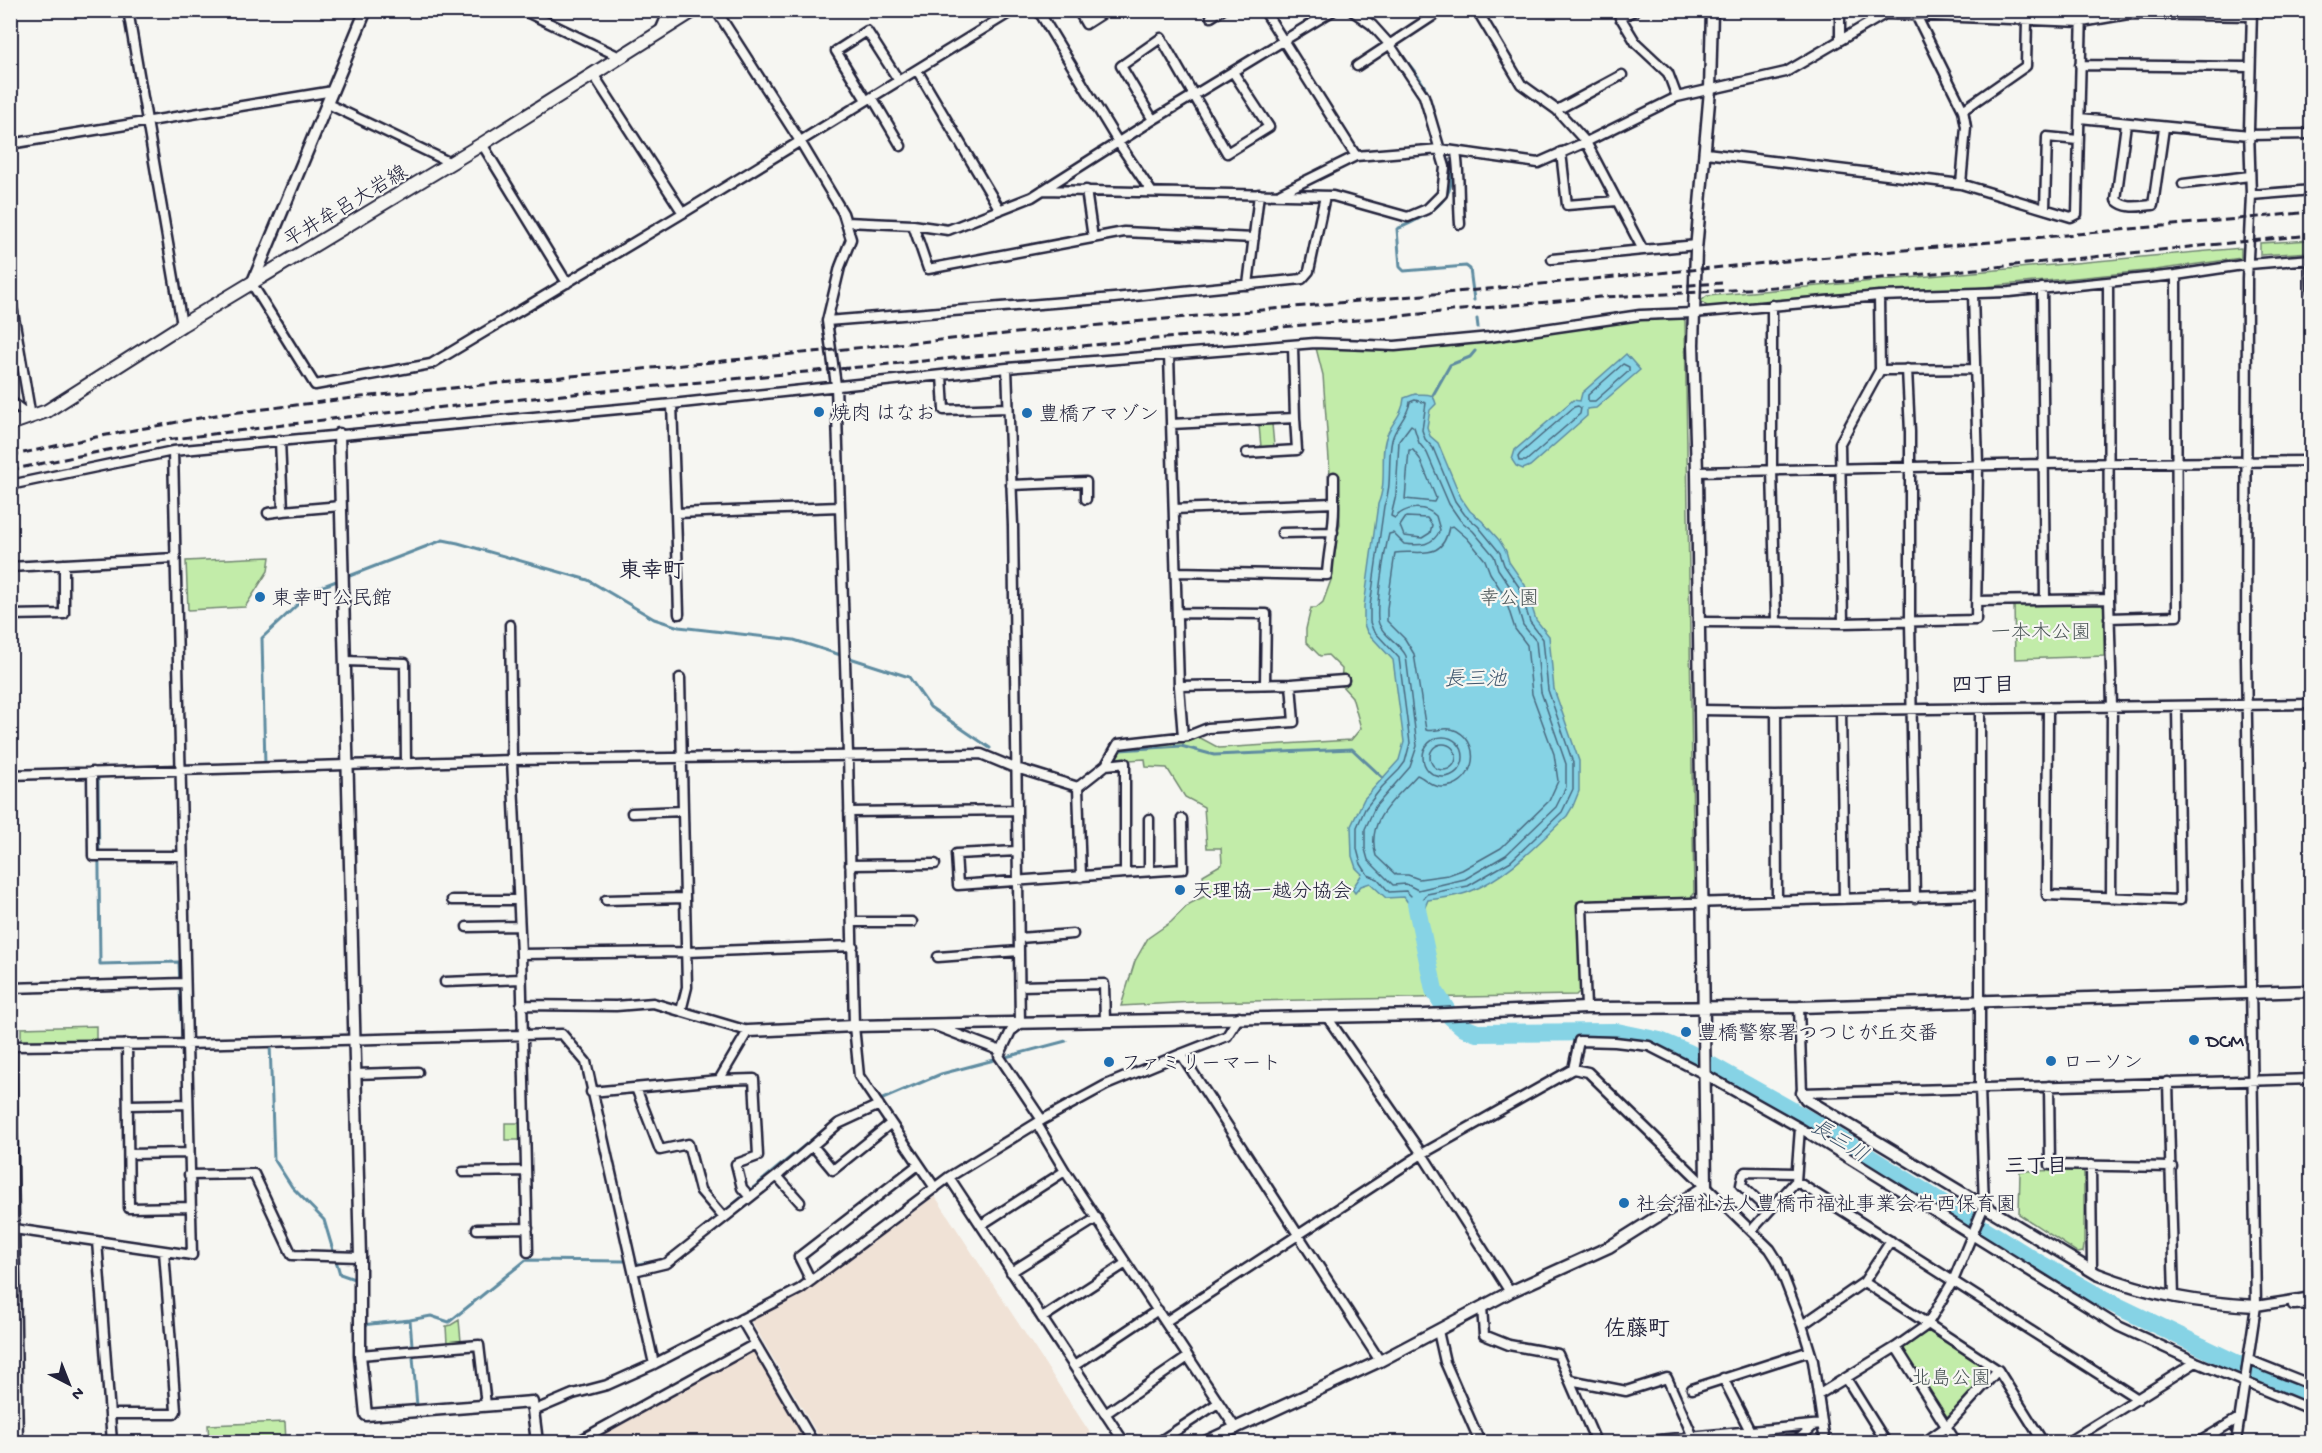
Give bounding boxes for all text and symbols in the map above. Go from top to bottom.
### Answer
street label: 平井牟呂大岩線 [280,160,413,254]
place label: 焼肉 はなお [831,403,936,427]
place label: 豊橋アマゾン [1039,403,1159,428]
marker: 焼肉 はなお [812,405,826,419]
marker: 豊橋アマゾン [1020,406,1034,420]
district label: 東幸町 [619,558,685,586]
place label: 東幸町公民館 [272,587,392,612]
park label: 幸公園 [1479,587,1539,612]
marker: 東幸町公民館 [253,590,267,604]
park label: 一本木公園 [1991,621,2091,646]
water label: 長三池 [1444,668,1507,694]
district label: 四丁目 [1952,675,2015,700]
place label: 天理協一越分協会 [1192,880,1352,905]
marker: 天理協一越分協会 [1173,883,1187,897]
place label: 豊橋警察署つつじが丘交番 [1698,1022,1938,1047]
marker: 豊橋警察署つつじが丘交番 [1679,1025,1693,1039]
place label: DCM [2204,1032,2244,1055]
marker: DCM [2187,1033,2201,1047]
place label: ローソン [2063,1053,2143,1076]
place label: ファミリーマート [1121,1054,1281,1077]
marker: ローソン [2044,1054,2058,1068]
marker: ファミリーマート [1102,1055,1116,1069]
water label: 長三川 [1805,1115,1872,1170]
district label: 三丁目 [2005,1156,2068,1181]
place label: 社会福祉法人豊橋市福祉事業会岩西保育園 [1636,1193,2016,1218]
marker: 社会福祉法人豊橋市福祉事業会岩西保育園 [1617,1196,1631,1210]
district label: 佐藤町 [1604,1317,1670,1344]
north arrow [39,1354,99,1414]
park label: 北島公園 [1911,1367,1991,1392]
text: N [66,1382,87,1403]

